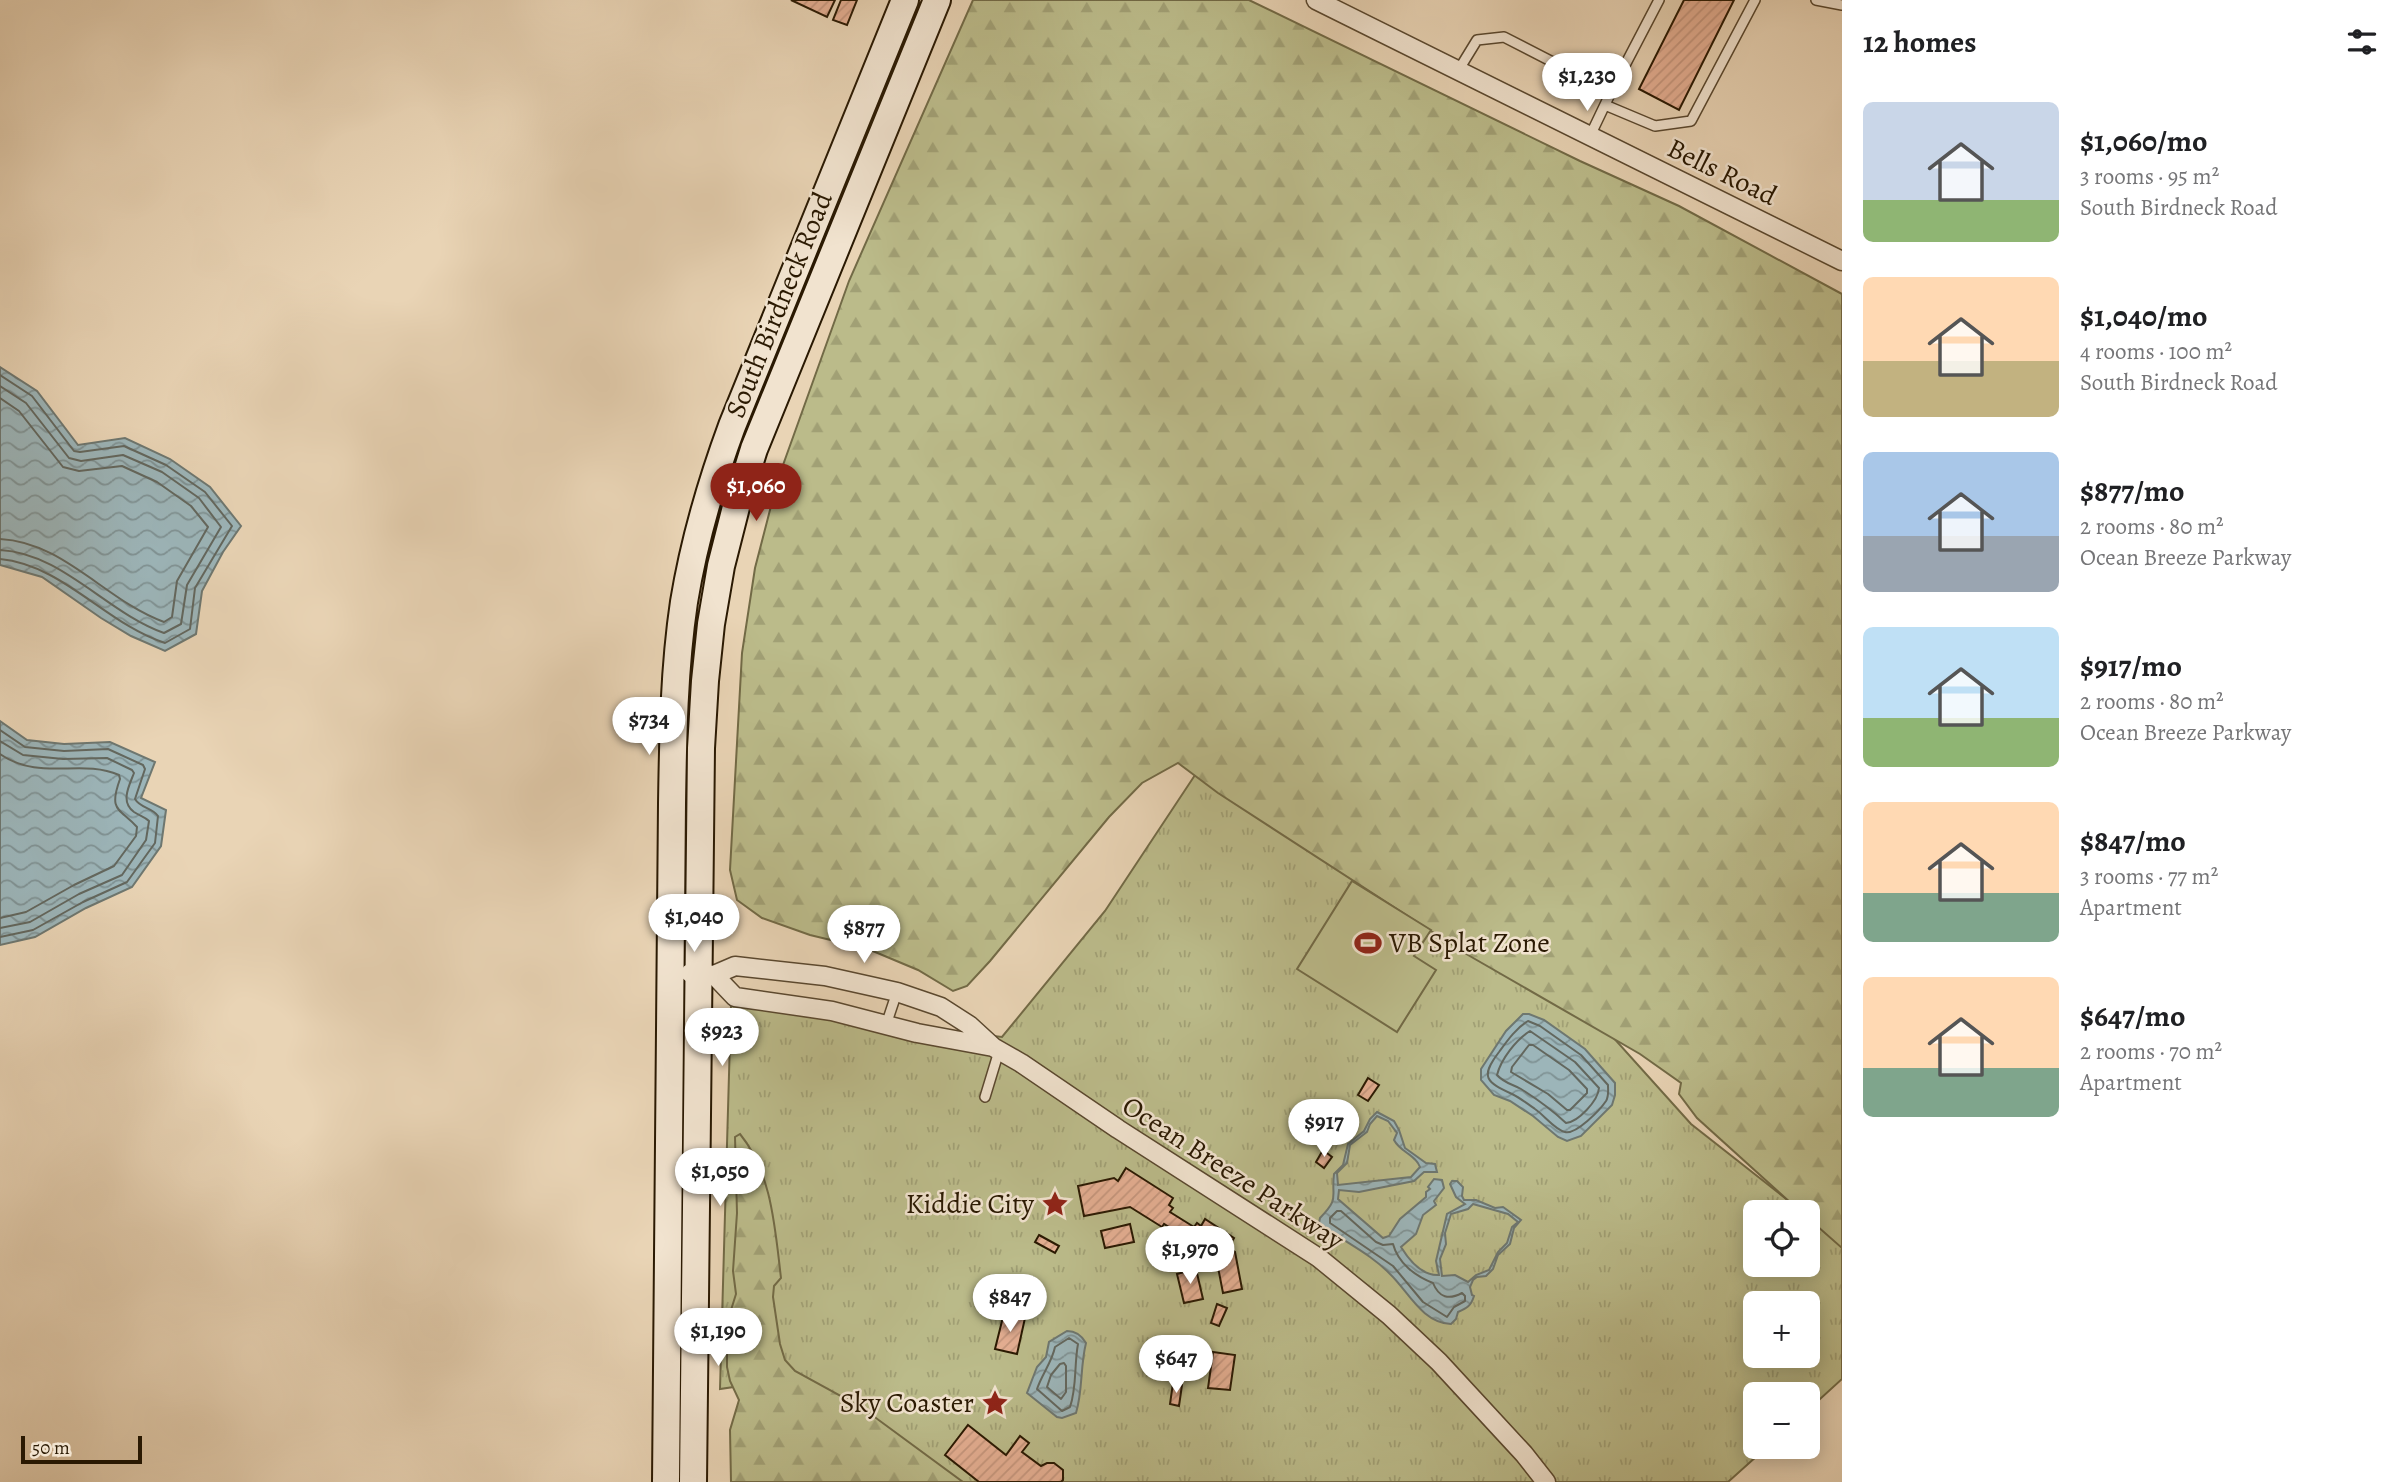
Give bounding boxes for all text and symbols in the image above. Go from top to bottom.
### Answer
text: 12 homes [1863,22,1976,62]
icon: filters [2343,23,2381,61]
pin: $1,230 [1530,54,1644,113]
text: $1,230 [1558,60,1616,91]
text: $1,060/mo [2080,121,2207,161]
street label: Bells Road [1661,129,1784,215]
icon: home [1919,130,2003,214]
text: 3 rooms · 95 m² [2080,161,2219,192]
street label: South Birdneck Road [716,186,842,424]
text: South Birdneck Road [2080,192,2278,223]
text: $1,040/mo [2080,296,2208,336]
icon: home [1919,305,2003,389]
text: 4 rooms · 100 m² [2080,336,2232,367]
text: South Birdneck Road [2080,367,2278,398]
pin: $1,060 [699,463,813,523]
text: $1,060 [726,470,786,501]
text: $877/mo [2080,471,2185,511]
icon: home [1919,480,2003,564]
text: 2 rooms · 80 m² [2080,511,2224,542]
text: Ocean Breeze Parkway [2080,542,2291,573]
text: $917/mo [2080,646,2182,686]
icon: home [1919,655,2003,739]
text: 2 rooms · 80 m² [2080,686,2224,717]
pin: $734 [608,698,690,757]
text: $734 [628,704,670,735]
text: Ocean Breeze Parkway [2080,717,2291,748]
text: $847/mo [2080,821,2186,861]
icon: home [1919,830,2003,914]
text: 3 rooms · 77 m² [2080,861,2218,892]
text: Apartment [2080,892,2182,923]
pin: $1,040 [637,894,751,954]
text: $1,040 [664,901,724,932]
pin: $877 [823,906,905,965]
text: $877 [843,912,885,943]
place label: VB Splat Zone [1388,924,1550,962]
sports icon: VB Splat Zone [1353,928,1383,958]
text: $647/mo [2080,996,2185,1036]
icon: home [1919,1005,2003,1089]
pin: $923 [681,1009,763,1068]
text: $923 [701,1015,743,1046]
text: 2 rooms · 70 m² [2080,1036,2222,1067]
text: Apartment [2080,1067,2182,1098]
street label: Ocean Breeze Parkway [1115,1087,1352,1259]
pin: $917 [1283,1100,1365,1159]
text: $917 [1304,1106,1344,1137]
pin: $1,050 [663,1148,777,1208]
text: $1,050 [691,1155,749,1186]
place label: Kiddie City [906,1185,1034,1223]
place icon: Kiddie City [1040,1189,1070,1219]
map controls [1743,1200,1820,1459]
button: locate [1743,1200,1820,1277]
pin: $1,970 [1133,1226,1247,1286]
text: $1,970 [1161,1233,1219,1264]
pin: $847 [969,1274,1051,1334]
text: $847 [989,1281,1031,1312]
button: + [1743,1291,1820,1368]
pin: $1,190 [661,1308,775,1368]
text: $1,190 [690,1315,746,1346]
pin: $647 [1135,1336,1217,1395]
text: $647 [1155,1342,1197,1373]
button: − [1743,1382,1820,1459]
place label: Sky Coaster [840,1384,974,1422]
place icon: Sky Coaster [980,1388,1010,1418]
scale bar [21,1433,142,1465]
text: 50 m [32,1435,70,1461]

